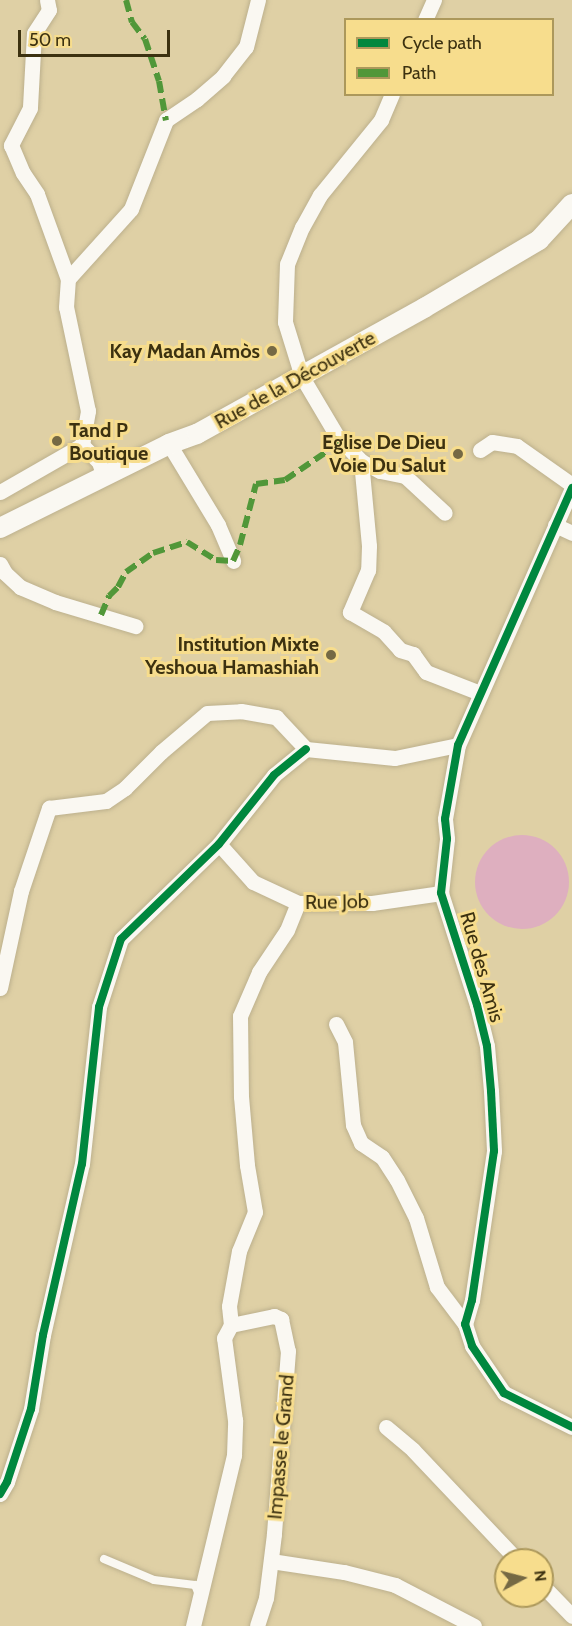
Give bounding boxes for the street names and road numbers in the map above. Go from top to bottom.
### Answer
street label: Rue de la Découverte [211,326,379,434]
street label: Rue Job [305,889,369,915]
street label: Rue des Amis [455,909,509,1025]
street label: Impasse le Grand [263,1374,299,1520]

